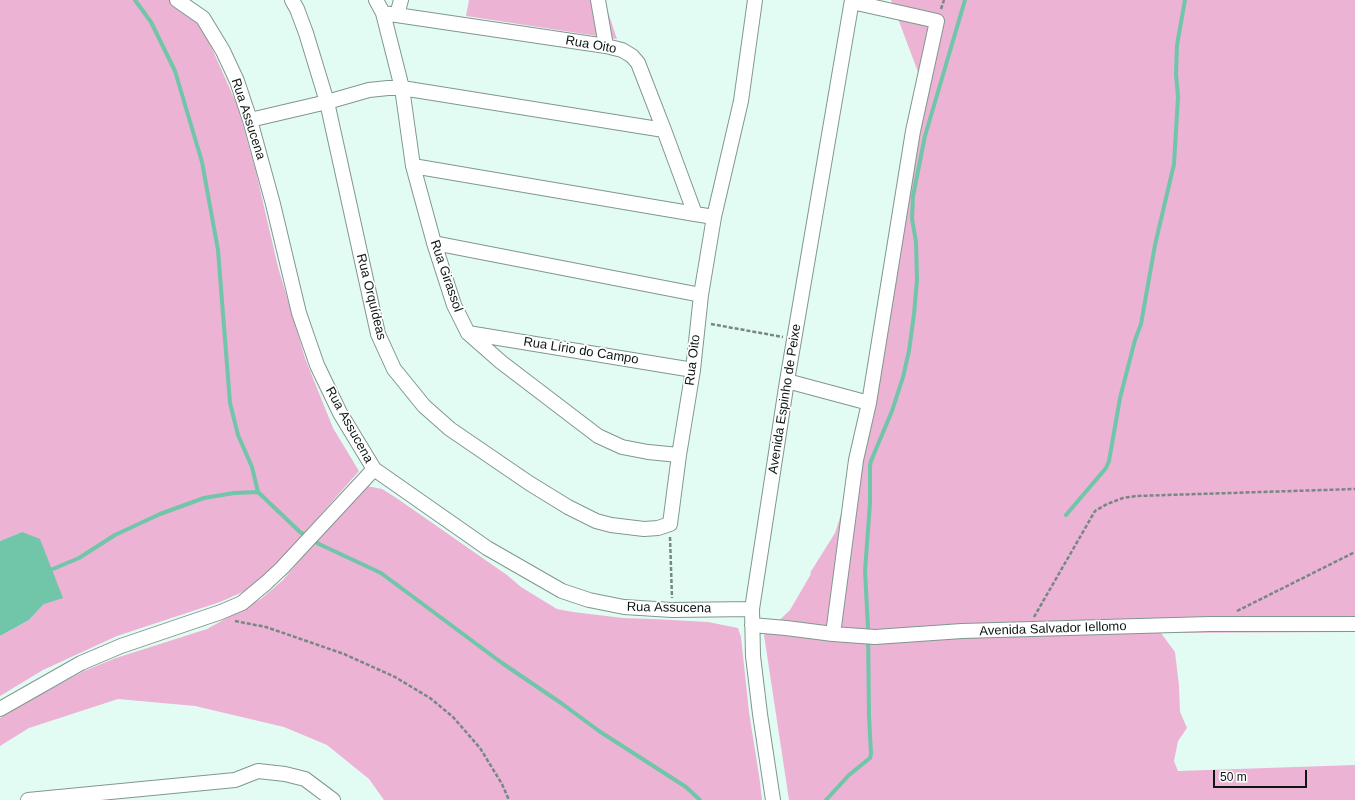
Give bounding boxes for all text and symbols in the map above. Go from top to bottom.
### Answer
street label: Rua Oito [564,33,618,57]
street label: Rua Assucena [228,76,268,162]
street label: Rua Girassol [426,238,466,314]
street label: Rua Orquídeas [353,252,389,342]
street label: Avenida Espinho de Peixe [765,323,805,475]
street label: Rua Lírio do Campo [522,334,640,368]
street label: Rua Oito [682,334,704,386]
street label: Rua Assucena [322,384,376,466]
street label: Rua Assucena [627,599,711,617]
street label: Avenida Salvador Iellomo [979,619,1127,639]
scale bar [1215,762,1309,788]
text: 50 m [1220,770,1247,784]

